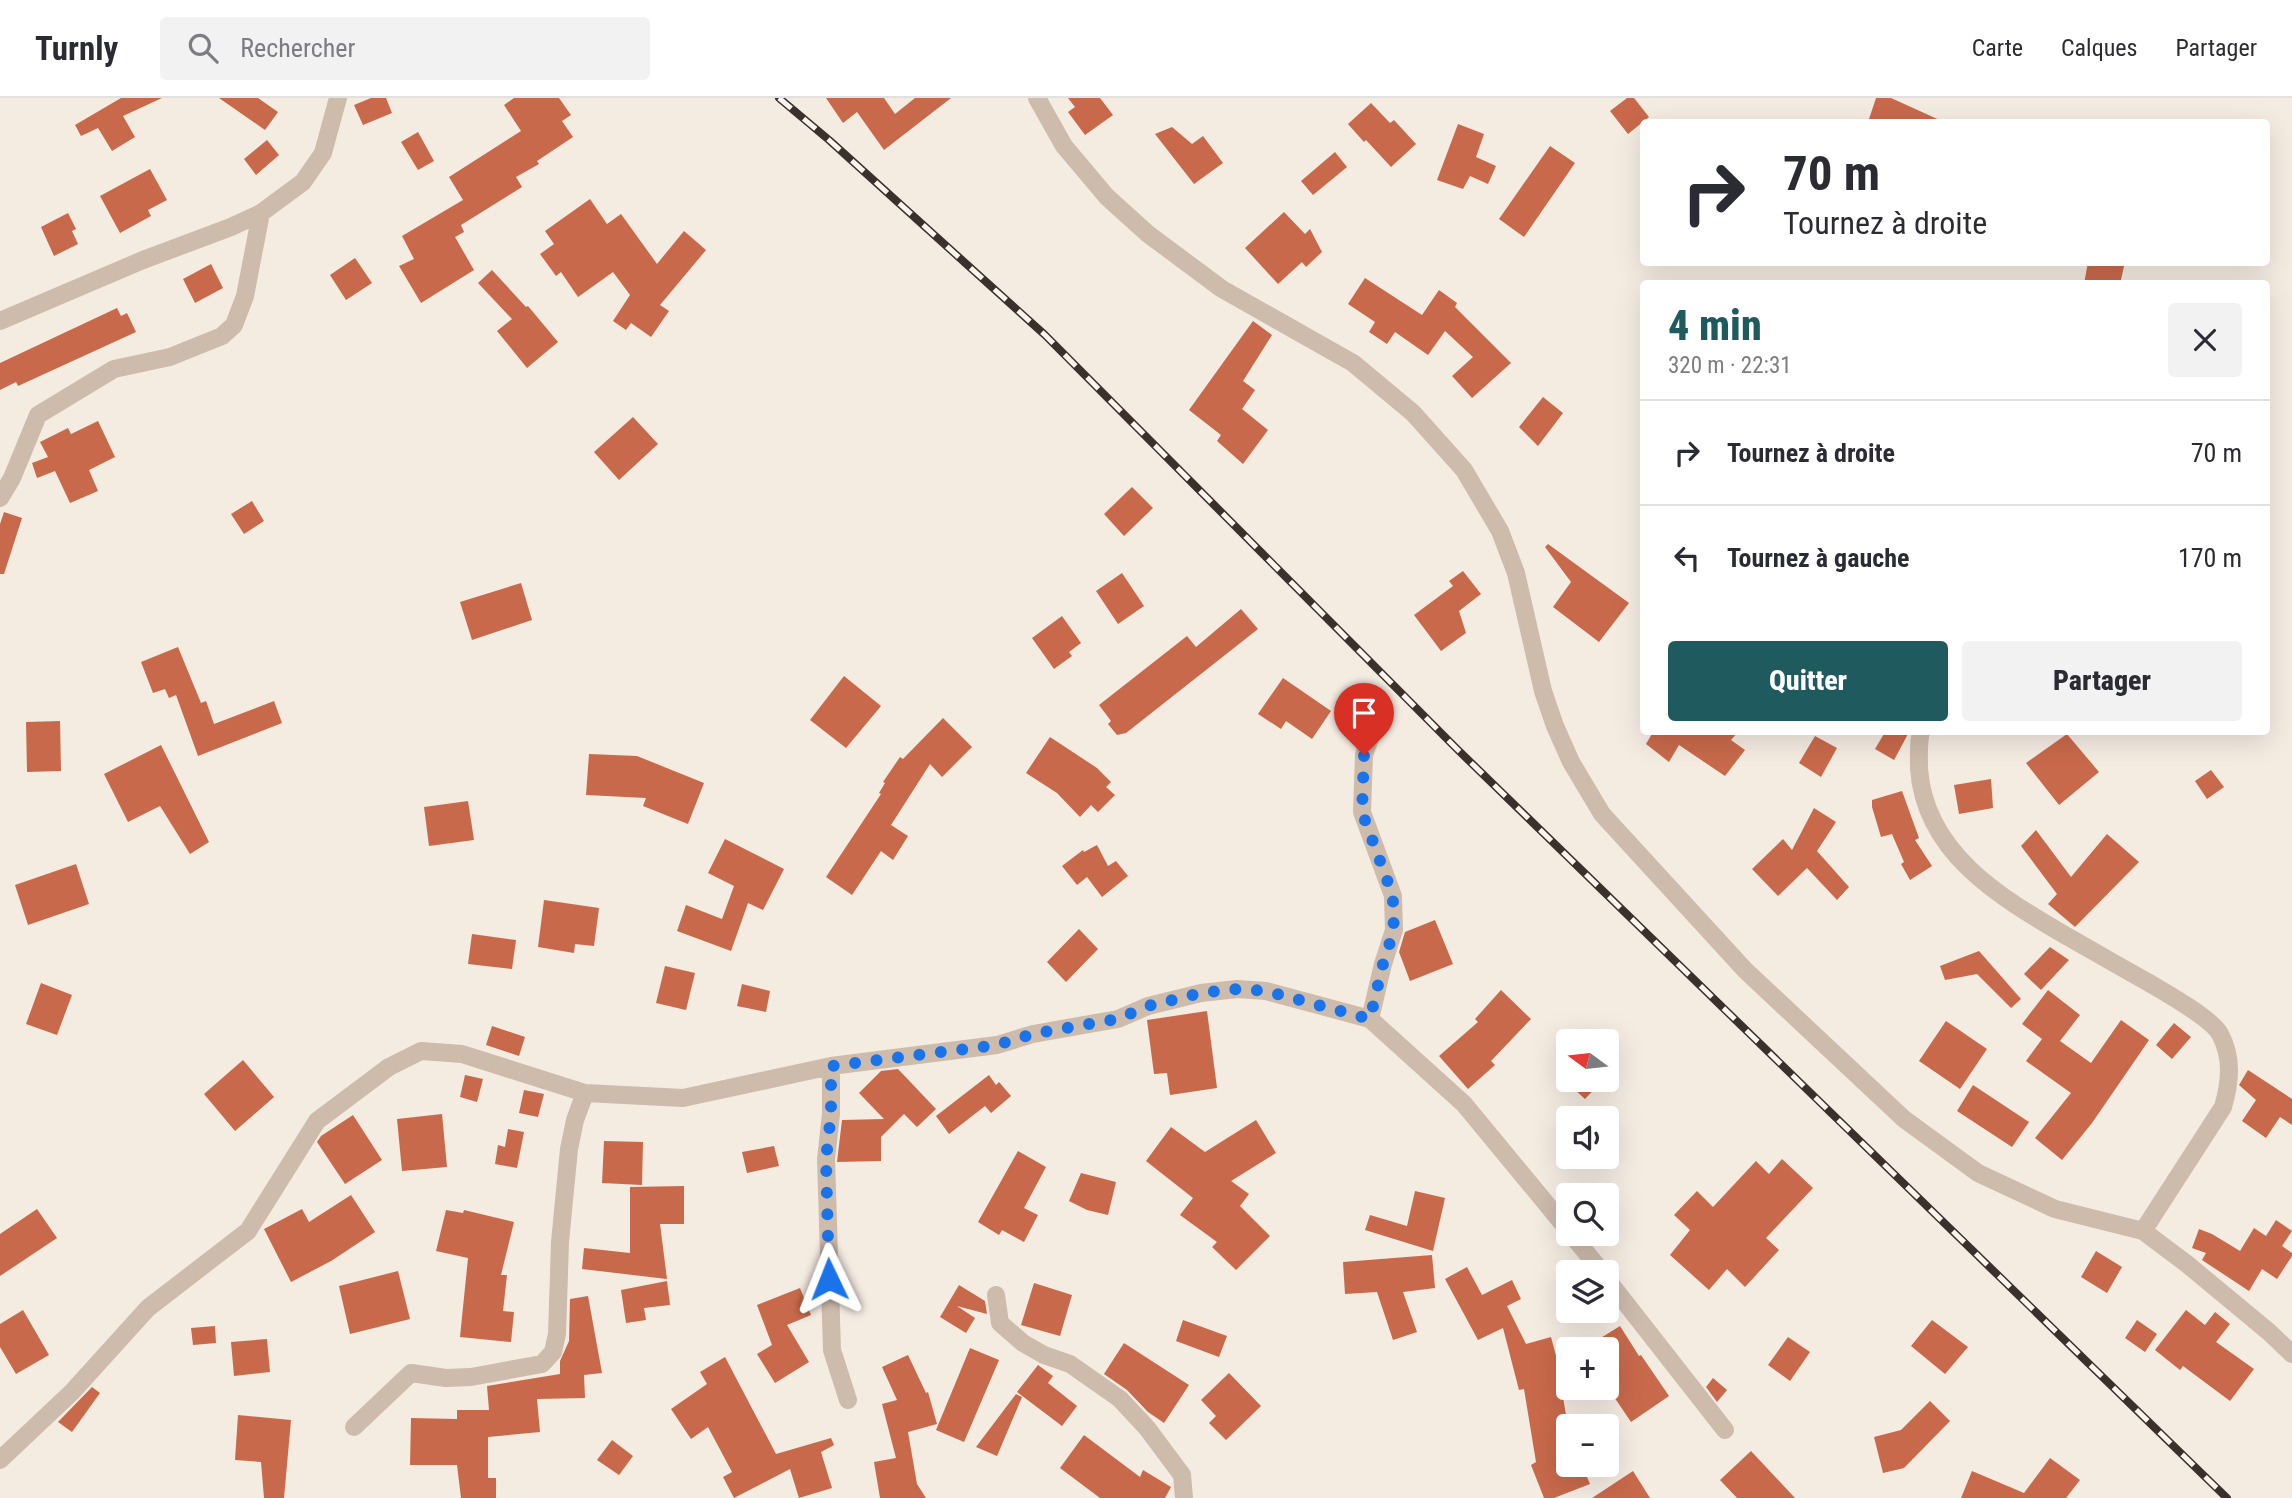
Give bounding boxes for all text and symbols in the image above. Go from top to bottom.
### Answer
search box [160,17,650,80]
text: Turnly [35,29,118,68]
icon: search [184,29,222,67]
text: Rechercher [240,33,355,63]
text: Carte [1972,34,2023,62]
text: Calques [2061,34,2137,62]
text: Partager [2175,34,2257,62]
text: 70 m [1783,145,1880,202]
icon: right [1668,147,1759,238]
text: Tournez à droite [1783,204,1987,242]
text: 4 min [1668,301,1762,350]
button: close [2168,303,2242,377]
text: 320 m · 22:31 [1668,352,1792,379]
icon: right [1668,434,1706,472]
text: Tournez à droite [1727,438,1895,468]
text: 70 m [2191,438,2242,468]
icon: left [1668,539,1706,577]
text: Tournez à gauche [1727,543,1909,573]
text: 170 m [2178,543,2242,573]
button: Quitter [1668,641,1948,721]
button: Partager [1962,641,2242,721]
pin [1334,683,1394,755]
icon: arrive [1345,694,1383,732]
north arrow [1556,1029,1619,1092]
map controls [1556,1029,1619,1477]
button: sound [1556,1106,1619,1169]
button: search [1556,1183,1619,1246]
position arrow [792,1242,866,1316]
button: layers [1556,1260,1619,1323]
button: + [1556,1337,1619,1400]
button: − [1556,1414,1619,1477]

